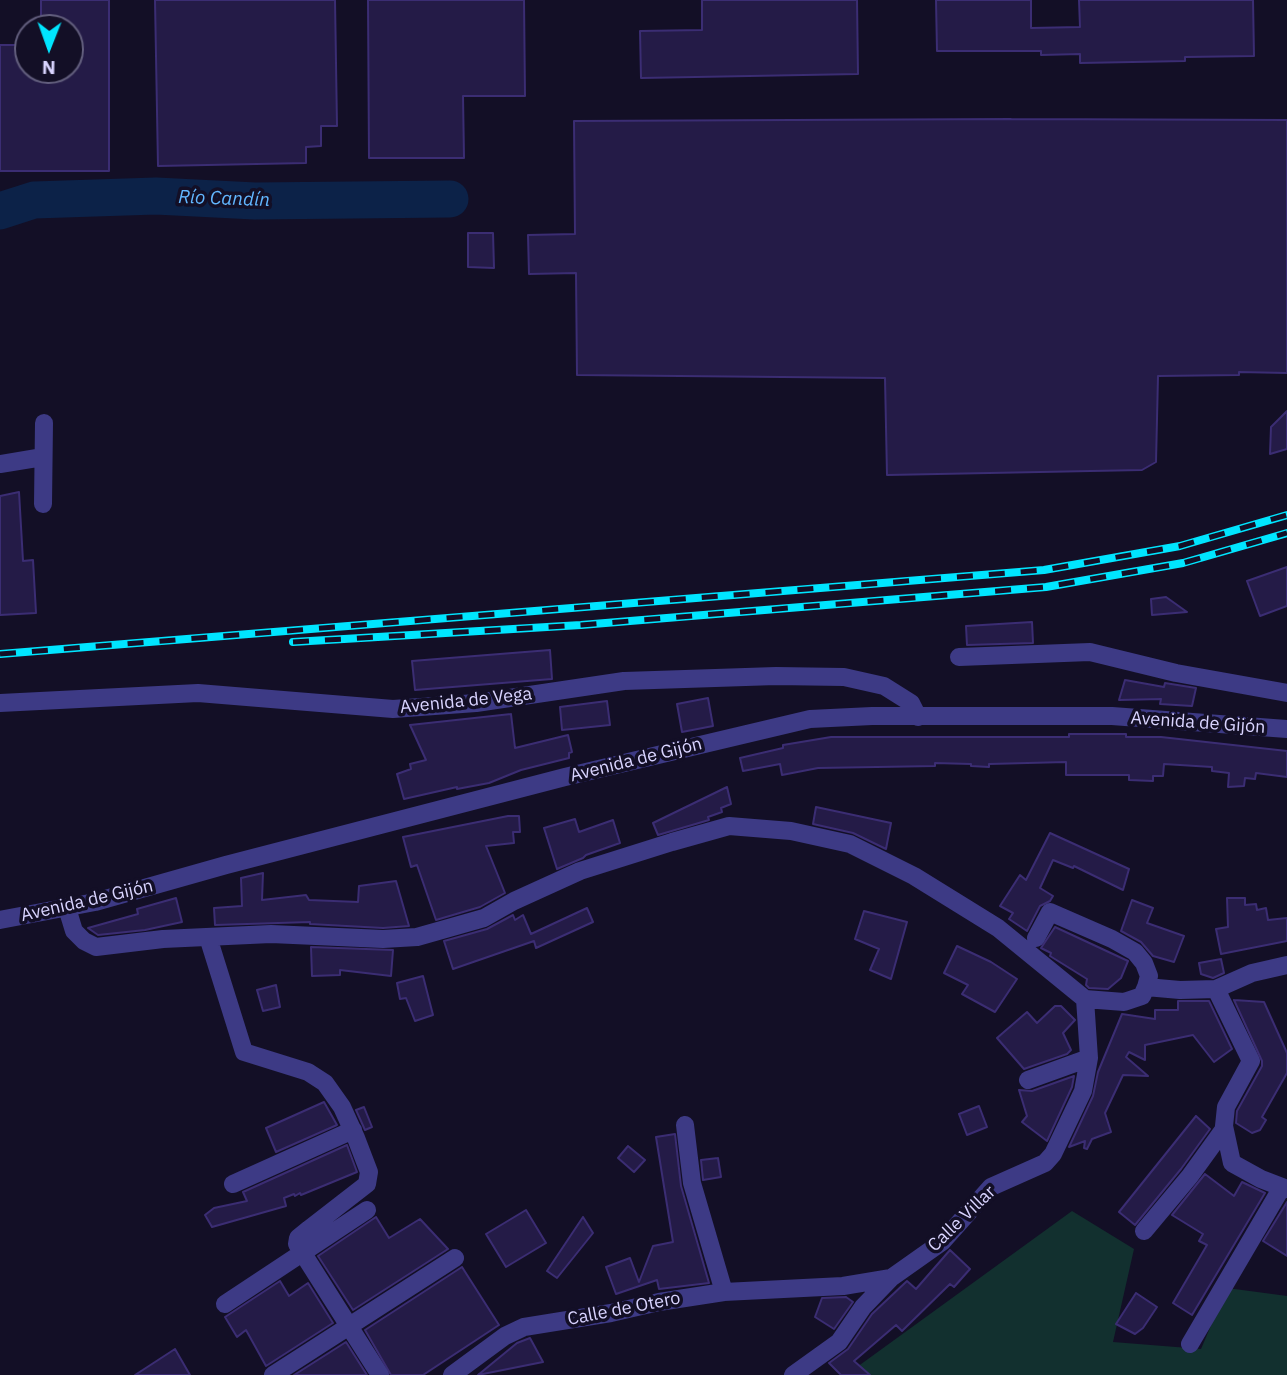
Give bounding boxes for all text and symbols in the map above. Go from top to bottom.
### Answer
north arrow [14,14,84,84]
text: N [42,56,56,80]
water label: Río Candín [178,186,270,212]
street label: Avenida de Vega [399,683,533,719]
street label: Avenida de Gijón [1130,708,1266,738]
street label: Avenida de Gijón [568,733,704,787]
street label: Avenida de Gijón [19,875,155,927]
street label: Calle Villar [924,1181,1000,1257]
street label: Calle de Otero [566,1287,682,1331]

